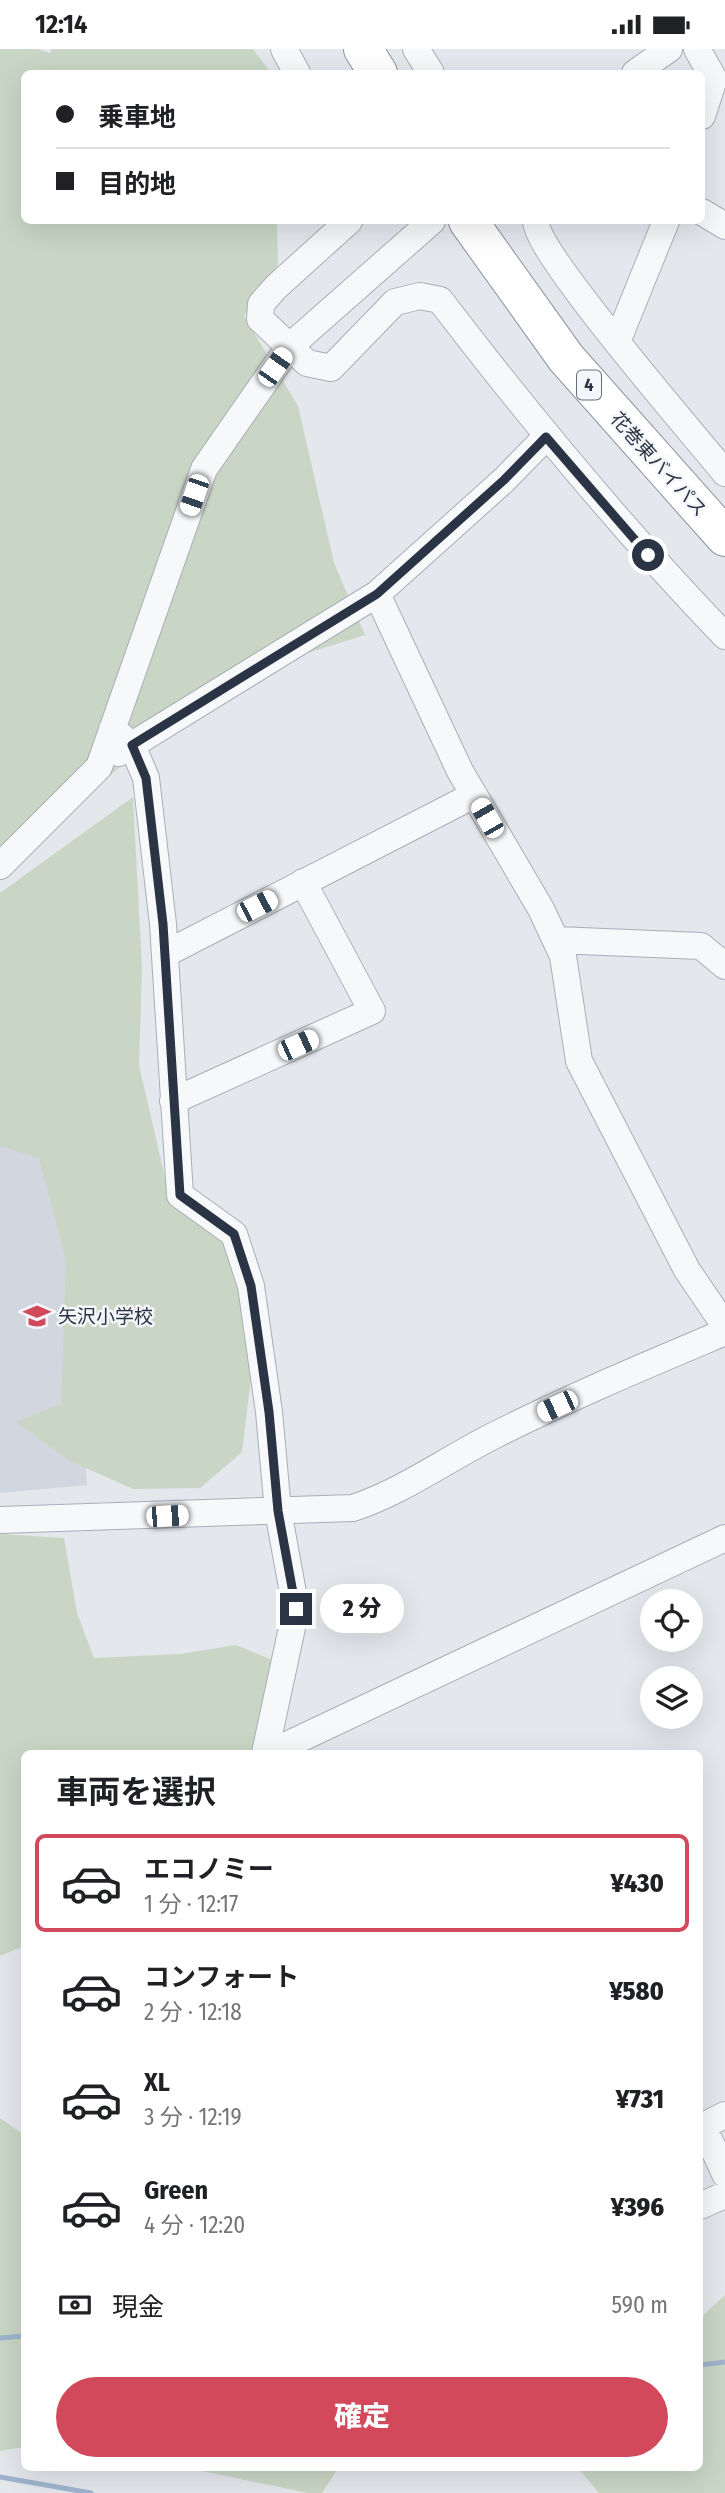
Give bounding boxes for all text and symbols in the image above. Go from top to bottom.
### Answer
text: 12:14 [35,9,87,40]
text: 乗車地 [98,102,176,133]
text: 目的地 [98,169,176,200]
car [255,344,296,390]
road number: 4 [577,371,601,399]
street label: 花巻東バイパス [606,407,712,521]
car [178,472,211,518]
route start [632,539,664,571]
car [468,795,507,841]
car [234,887,281,925]
car [275,1027,322,1063]
school or university icon: 矢沢小学校 [22,1301,52,1331]
place label: 矢沢小学校 [58,1305,153,1328]
car [534,1388,581,1424]
car [146,1504,189,1528]
callout: 2 分 [320,1585,404,1633]
map controls [640,1589,703,1729]
button: locate [640,1589,703,1652]
route end [280,1593,312,1625]
text: 2 分 [343,1594,381,1622]
button: layers [640,1666,703,1729]
text: 車両を選択 [56,1773,216,1811]
icon: car [60,1852,123,1915]
text: エコノミー [144,1854,274,1885]
text: ¥430 [611,1868,664,1899]
text: 1 分 · 12:17 [144,1890,238,1918]
icon: car [60,1960,123,2023]
text: コンフォート [144,1962,299,1993]
text: ¥580 [609,1976,664,2007]
text: 2 分 · 12:18 [144,1998,242,2026]
text: XL [144,2067,170,2098]
icon: car [60,2068,123,2131]
text: ¥731 [616,2084,664,2115]
text: 3 分 · 12:19 [144,2103,242,2131]
text: Green [144,2175,208,2206]
icon: car [60,2176,123,2239]
text: ¥396 [611,2192,664,2223]
text: 4 分 · 12:20 [144,2211,245,2239]
icon: cash [56,2286,94,2324]
text: 590 m [612,2291,668,2319]
text: 現金 [112,2292,164,2323]
button: 確定 [56,2377,668,2457]

